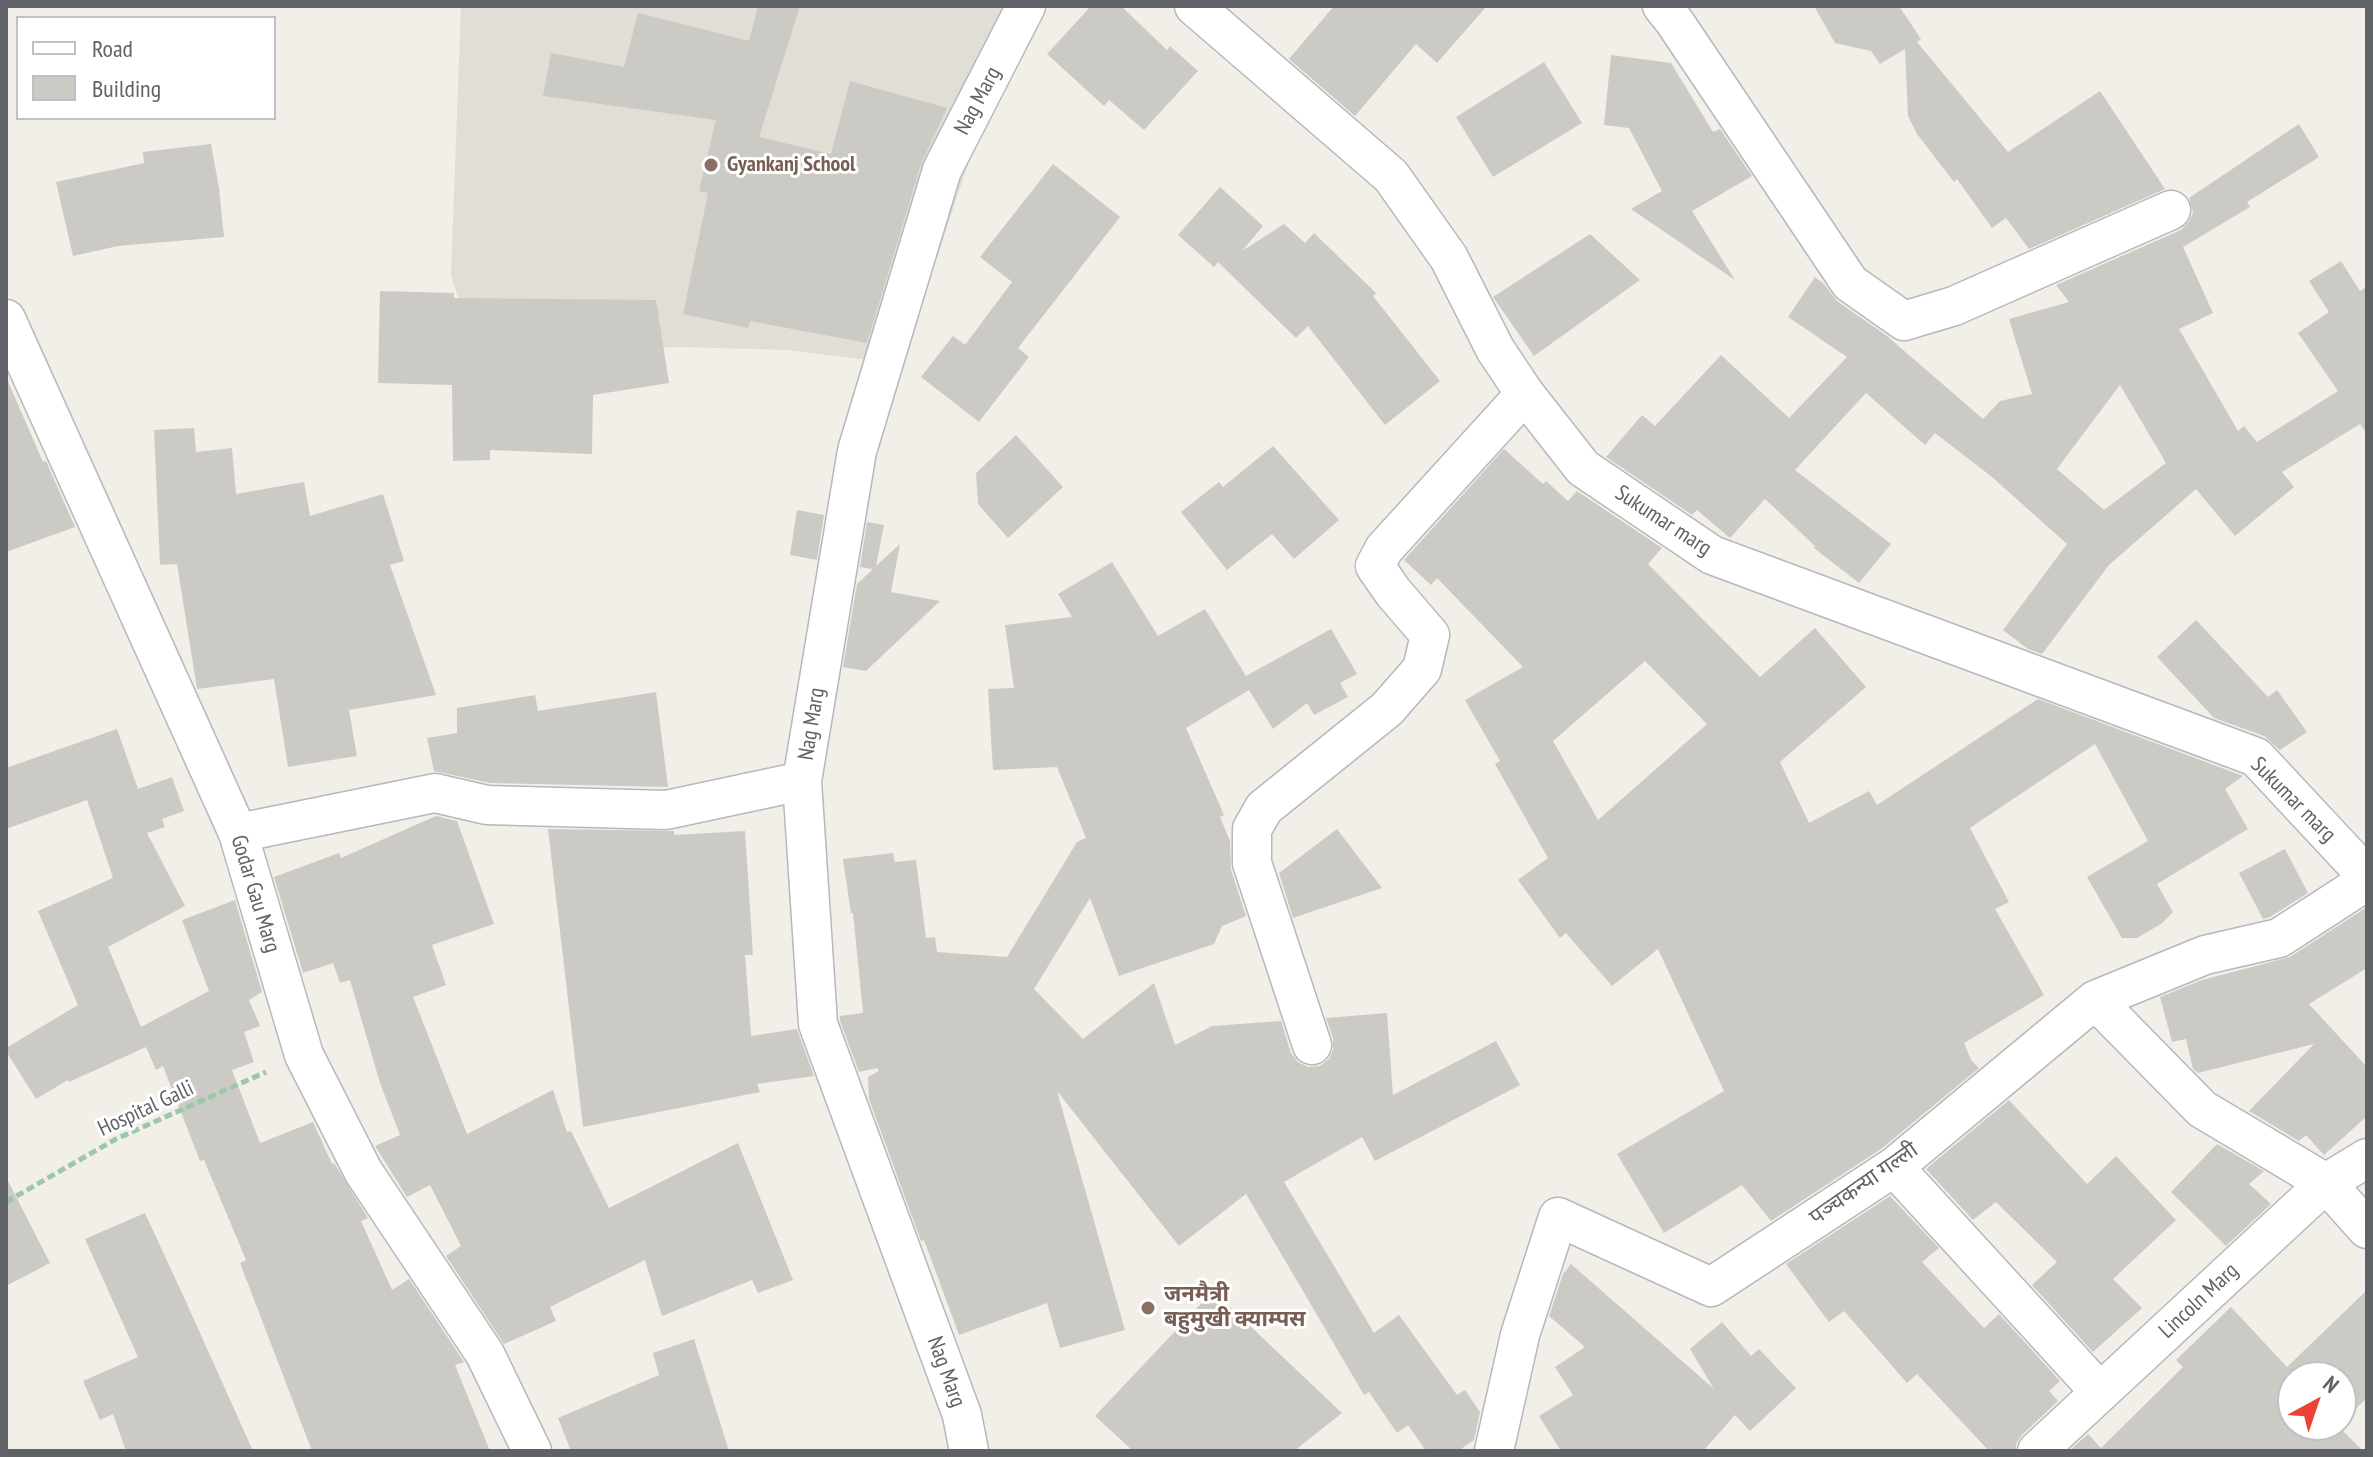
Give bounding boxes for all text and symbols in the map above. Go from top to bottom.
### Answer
legend [16,16,276,120]
text: Road [92,33,133,64]
street label: Nag Marg [949,63,1007,139]
text: Building [92,73,161,104]
place label: Gyankanj School [727,152,855,178]
marker: Gyankanj School [702,156,720,174]
street label: Sukumar marg [1610,480,1716,562]
street label: Nag Marg [793,686,831,762]
street label: Sukumar marg [2245,752,2341,848]
street label: Godar Gau Marg [225,832,285,956]
street label: Hospital Galli [94,1075,198,1143]
street label: पञ्चकन्या गल्ली [1805,1137,1923,1231]
street label: Lincoln Marg [2154,1258,2244,1344]
place label: जनमैत्री बहुमुखी क्याम्पस [1164,1282,1305,1334]
marker: जनमैत्री बहुमुखी क्याम्पस [1139,1299,1157,1317]
street label: Nag Marg [921,1333,971,1411]
north arrow [2277,1361,2357,1441]
text: N [2318,1370,2345,1399]

